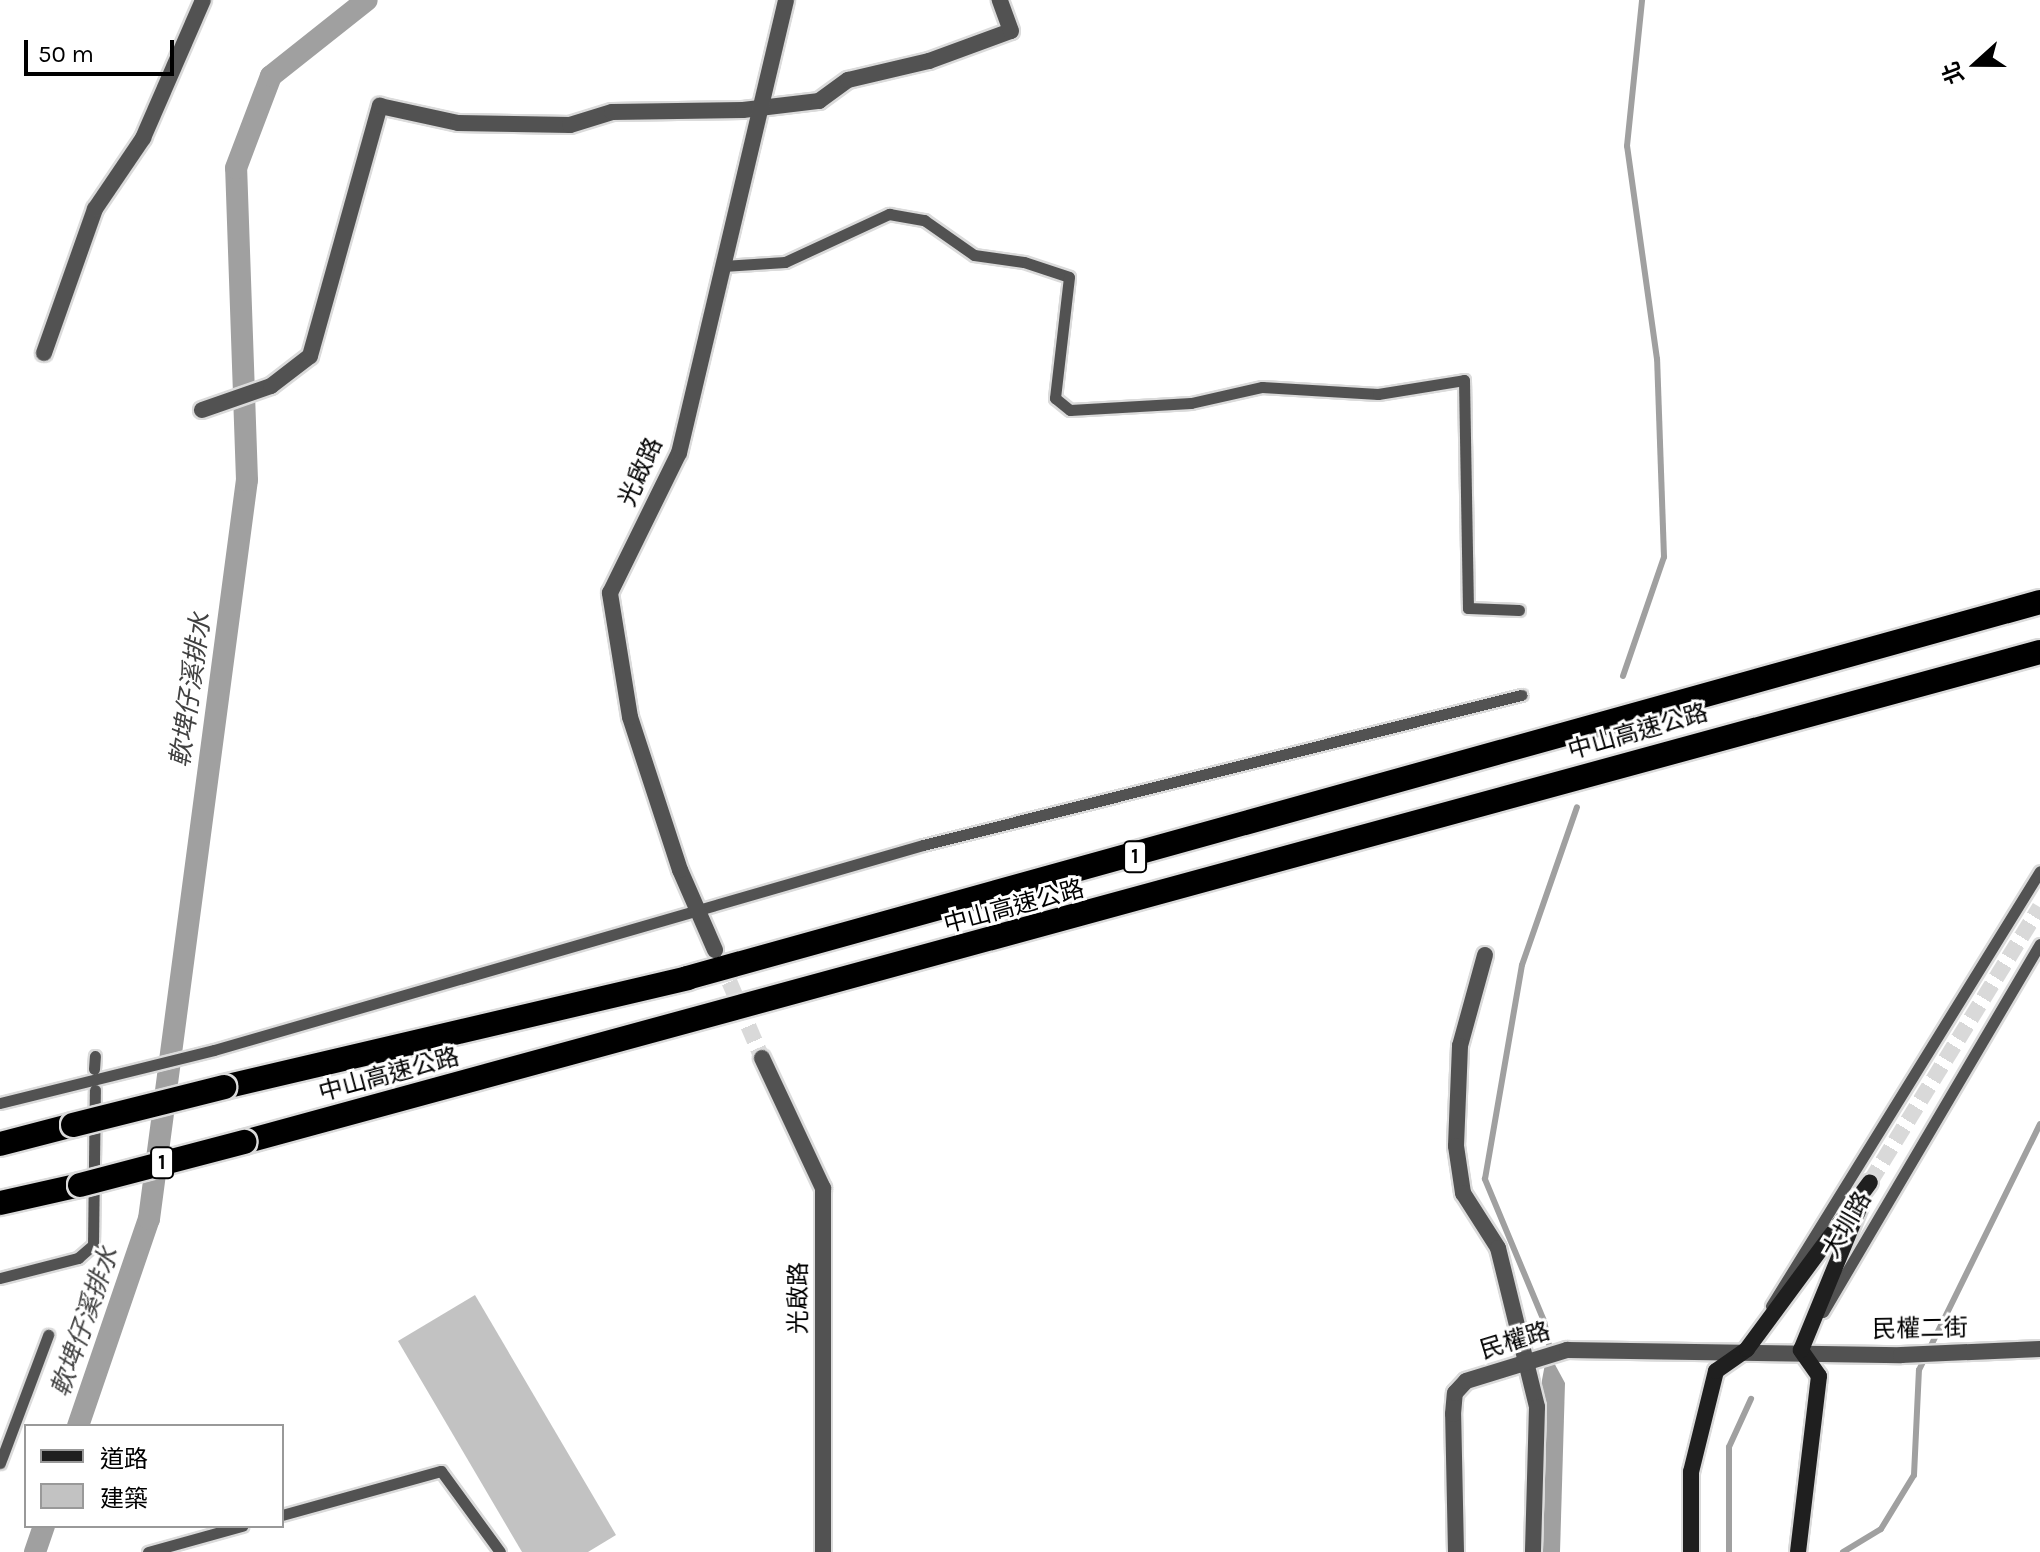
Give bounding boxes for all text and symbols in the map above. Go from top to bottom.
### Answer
scale bar [28,24,178,74]
north arrow [1936,24,2016,104]
text: 50 m [38,40,94,68]
text: 北 [1938,58,1970,88]
street label: 光啟路 [613,433,669,511]
water label: 軟埤仔溪排水 [165,611,217,769]
street label: 中山高速公路 [1565,698,1711,766]
road number: 1 [1123,839,1147,875]
street label: 中山高速公路 [941,874,1087,940]
street label: 中山高速公路 [316,1042,462,1108]
road number: 1 [150,1145,174,1181]
street label: 大圳路 [1817,1187,1877,1263]
water label: 軟埤仔溪排水 [45,1243,125,1401]
street label: 光啟路 [785,1262,813,1334]
street label: 民權二街 [1872,1314,1968,1344]
street label: 民權路 [1476,1317,1554,1365]
legend [24,1424,284,1528]
text: 道路 [100,1445,148,1473]
text: 建築 [100,1485,148,1513]

